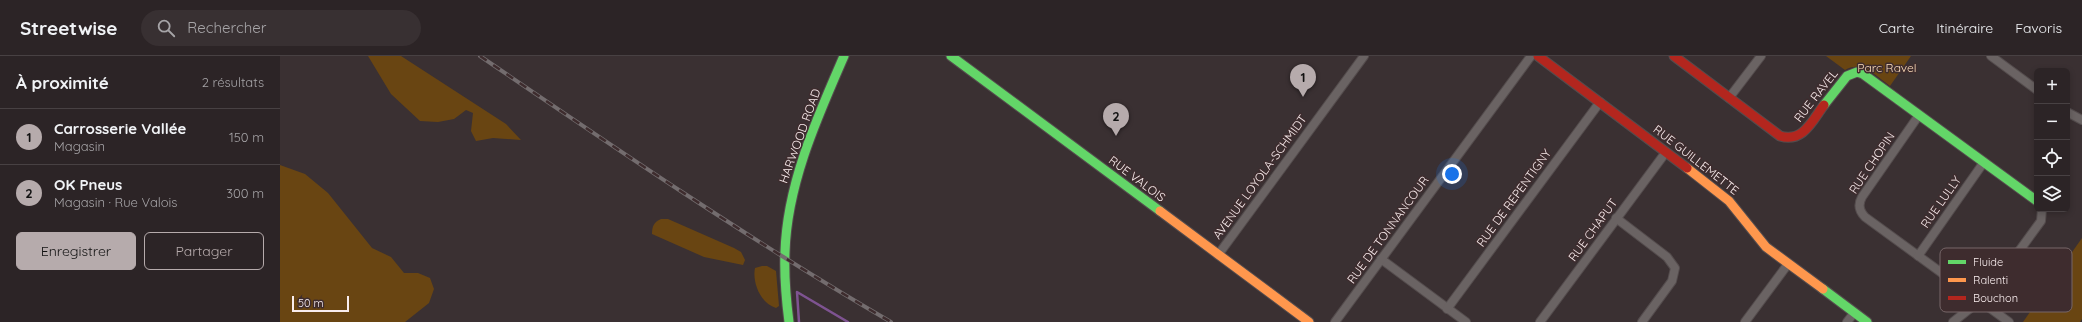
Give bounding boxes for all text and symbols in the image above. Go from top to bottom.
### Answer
search box [141,10,421,46]
text: Streetwise [20,16,117,40]
icon: search [155,17,177,39]
text: Rechercher [187,18,267,37]
text: Carte [1879,19,1914,37]
text: Itinéraire [1936,19,1993,37]
text: Favoris [2015,19,2062,37]
park label: Parc Ravel [1857,60,1917,75]
pin: 1 [1290,64,1316,97]
street label: RUE RAVEL [1790,66,1841,125]
map controls [2034,68,2070,212]
button: + [2034,68,2070,104]
text: À proximité [16,72,109,93]
text: 2 résultats [202,74,264,90]
street label: HARWOOD ROAD [775,86,824,185]
pin: 2 [1103,103,1129,136]
button: − [2034,104,2070,140]
street label: AVENUE LOYOLA-SCHMIDT [1209,112,1310,242]
text: Carrosserie Vallée [54,119,186,138]
street label: RUE GUILLEMETTE [1651,122,1742,198]
text: 1 [26,129,32,145]
text: 150 m [229,129,264,145]
street label: RUE CHOPIN [1845,129,1898,196]
text: Magasin [54,138,105,154]
button: locate [2034,140,2070,176]
street label: RUE DE REPENTIGNY [1473,146,1554,249]
street label: RUE VALOIS [1106,152,1169,205]
your location [1442,164,1462,184]
street label: RUE DE TONNANCOUR [1344,173,1432,286]
street label: RUE LULLY [1917,173,1964,231]
text: OK Pneus [54,175,122,194]
button: layers [2034,176,2070,212]
text: 2 [25,185,33,201]
text: 300 m [226,185,264,201]
text: Magasin · Rue Valois [54,194,177,210]
street label: RUE CHAPUT [1565,195,1620,264]
button: Enregistrer [16,232,136,270]
button: Partager [144,232,264,270]
legend [1940,248,2072,312]
text: Fluide [1973,255,2003,269]
text: Ralenti [1973,273,2008,287]
text: Bouchon [1973,291,2018,305]
scale bar [292,294,349,313]
text: 50 m [298,296,324,310]

